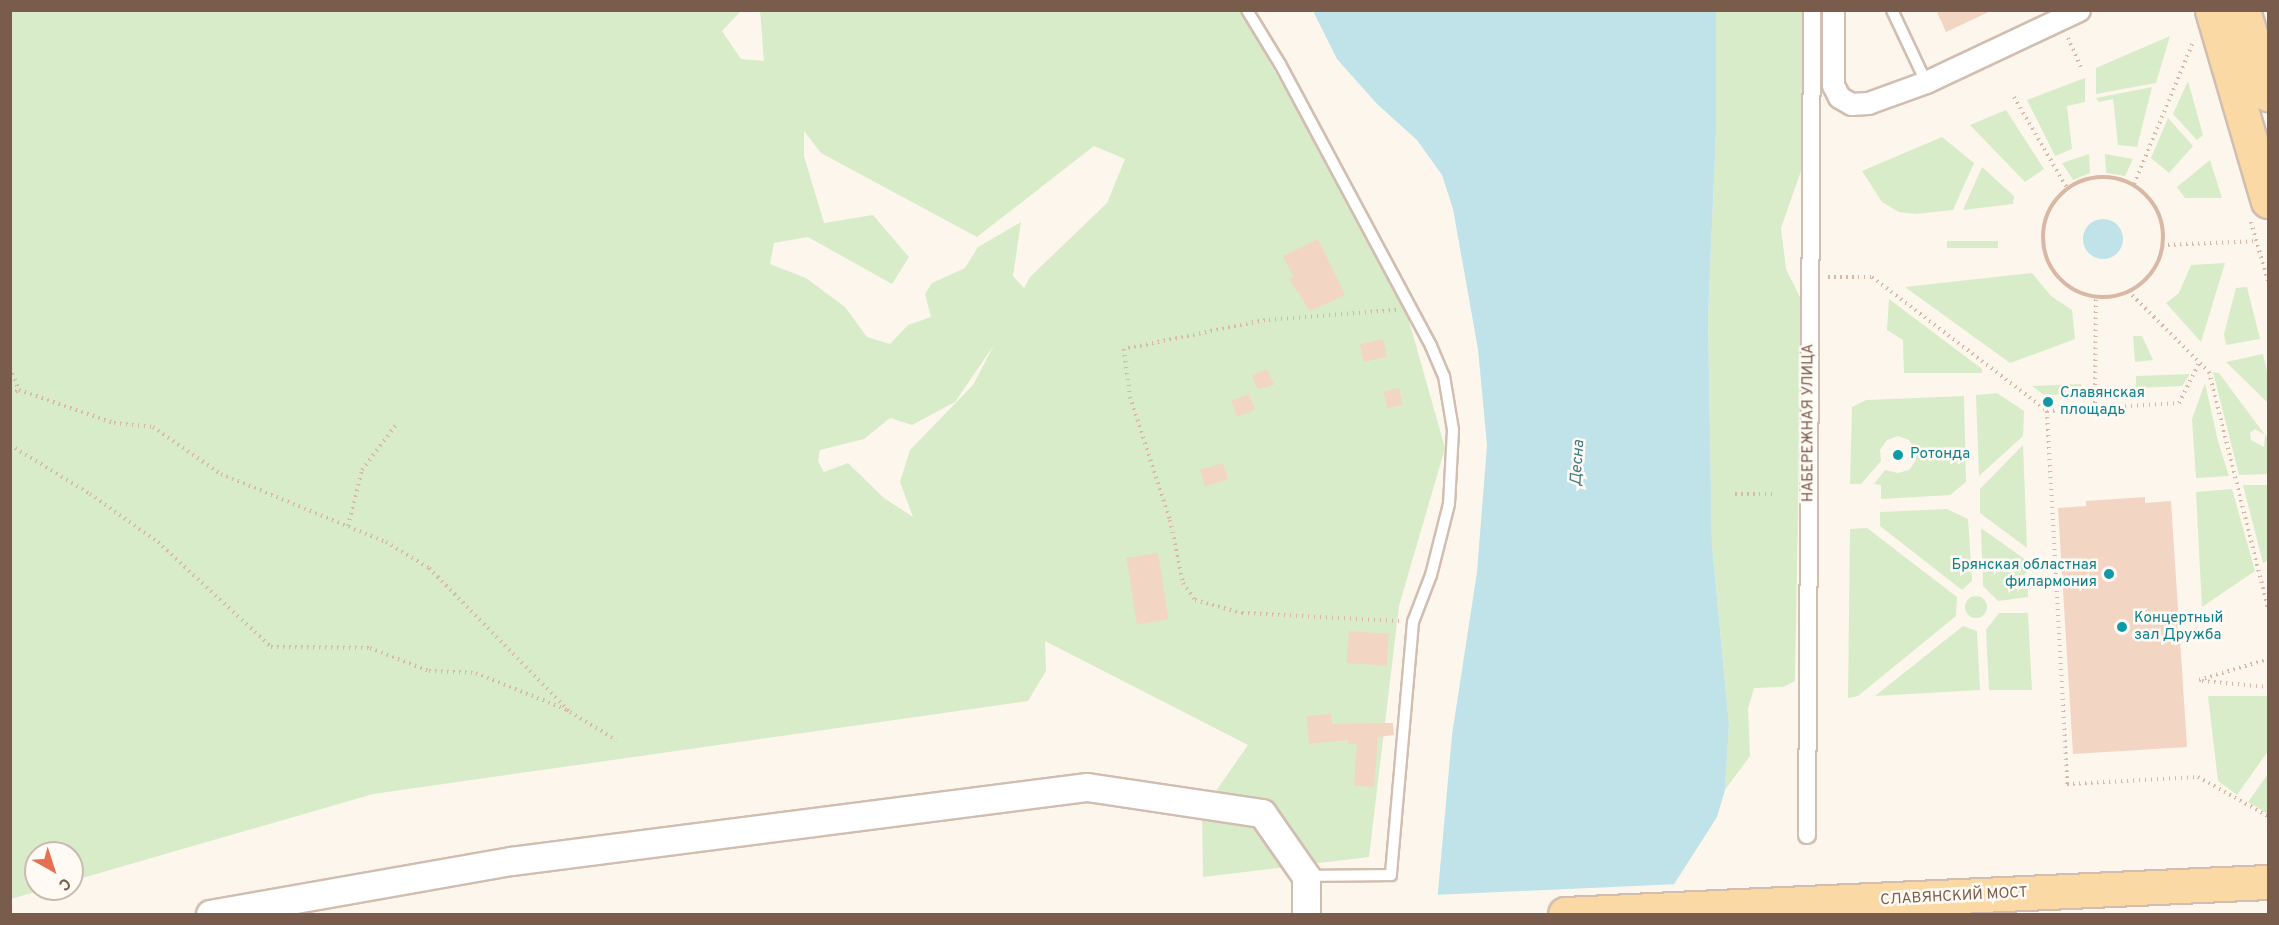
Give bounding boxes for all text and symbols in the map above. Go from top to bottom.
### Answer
street label: НАБЕРЕЖНАЯ УЛИЦА [1800,344,1818,502]
place label: Славянская площадь [2060,384,2145,419]
marker: Славянская площадь [2041,395,2055,409]
water label: Десна [1567,439,1589,487]
place label: Ротонда [1910,446,1970,464]
marker: Ротонда [1891,448,1905,462]
place label: Брянская областная филармония [1951,556,2097,591]
marker: Брянская областная филармония [2102,567,2116,581]
place label: Концертный зал Дружба [2134,609,2223,644]
marker: Концертный зал Дружба [2115,620,2129,634]
north arrow [24,841,84,901]
text: С [54,872,74,894]
street label: СЛАВЯНСКИЙ МОСТ [1880,884,2028,910]

